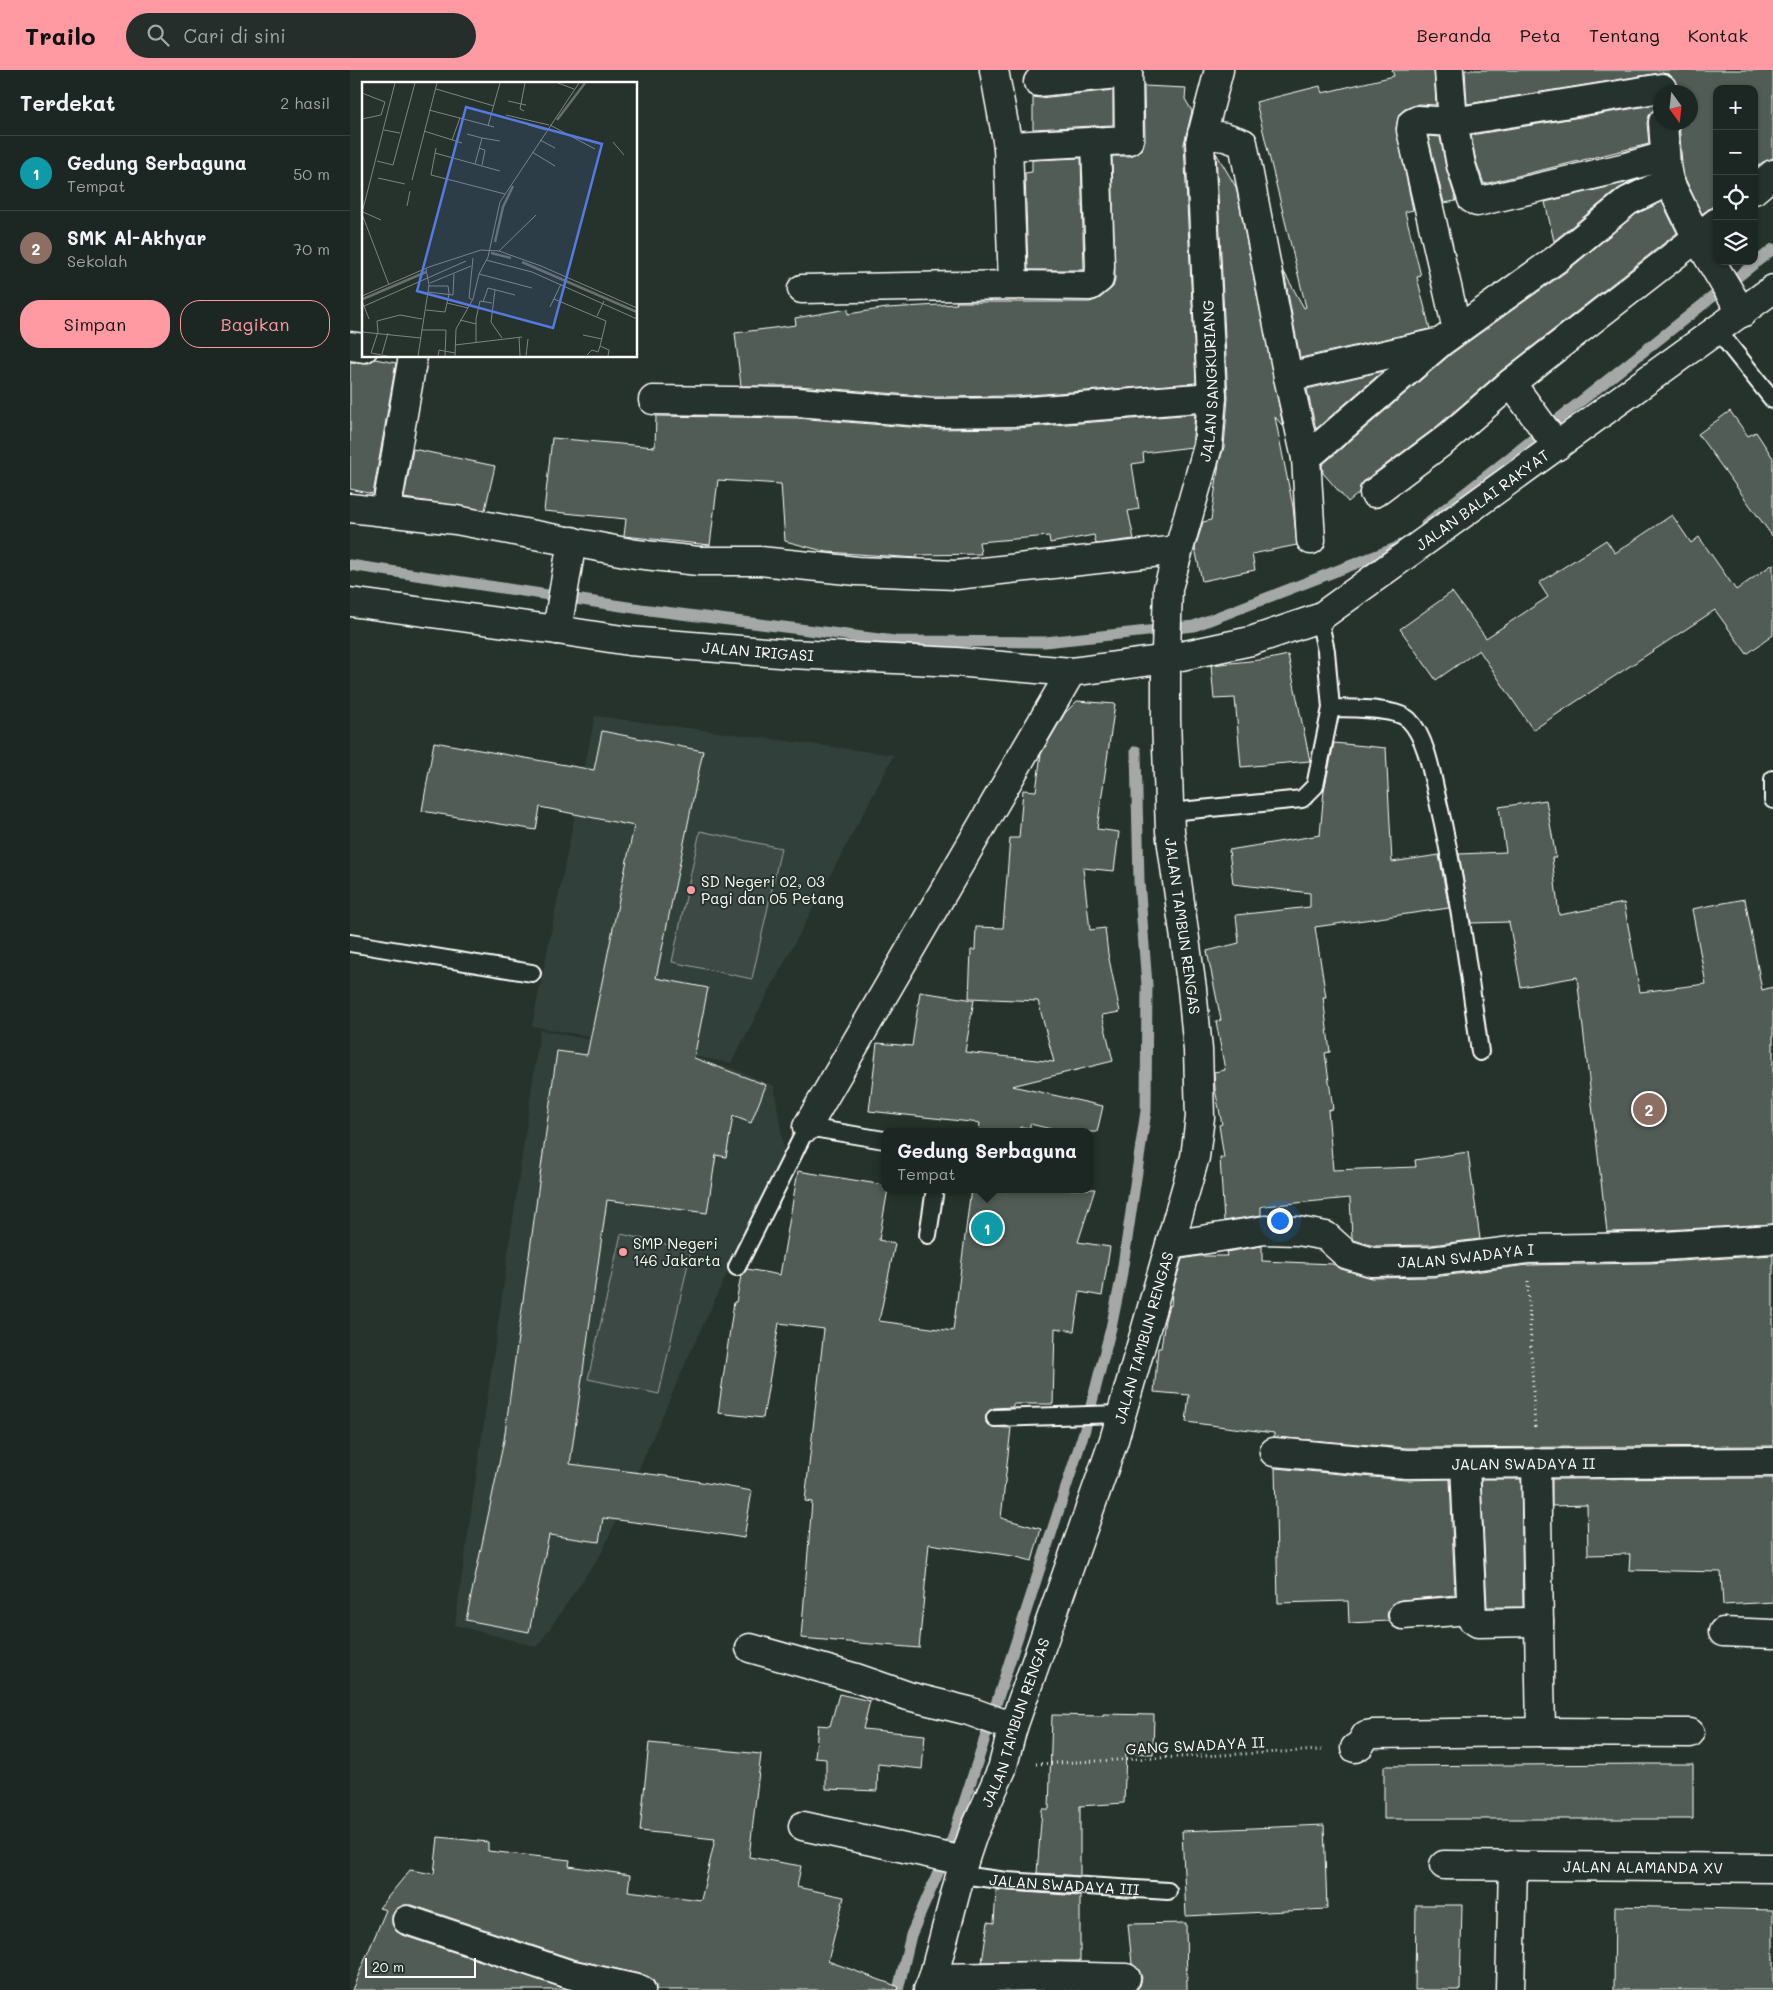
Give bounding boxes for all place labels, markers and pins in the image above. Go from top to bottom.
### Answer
place label: SD Negeri 02, 03 Pagi dan 05 Petang [701,871,844,908]
marker: SD Negeri 02, 03 Pagi dan 05 Petang [685,884,697,896]
pin: 2 [1633,1090,1665,1128]
pin: 1 [971,1209,1003,1247]
place label: SMP Negeri 146 Jakarta [633,1233,721,1270]
marker: SMP Negeri 146 Jakarta [617,1246,629,1258]

